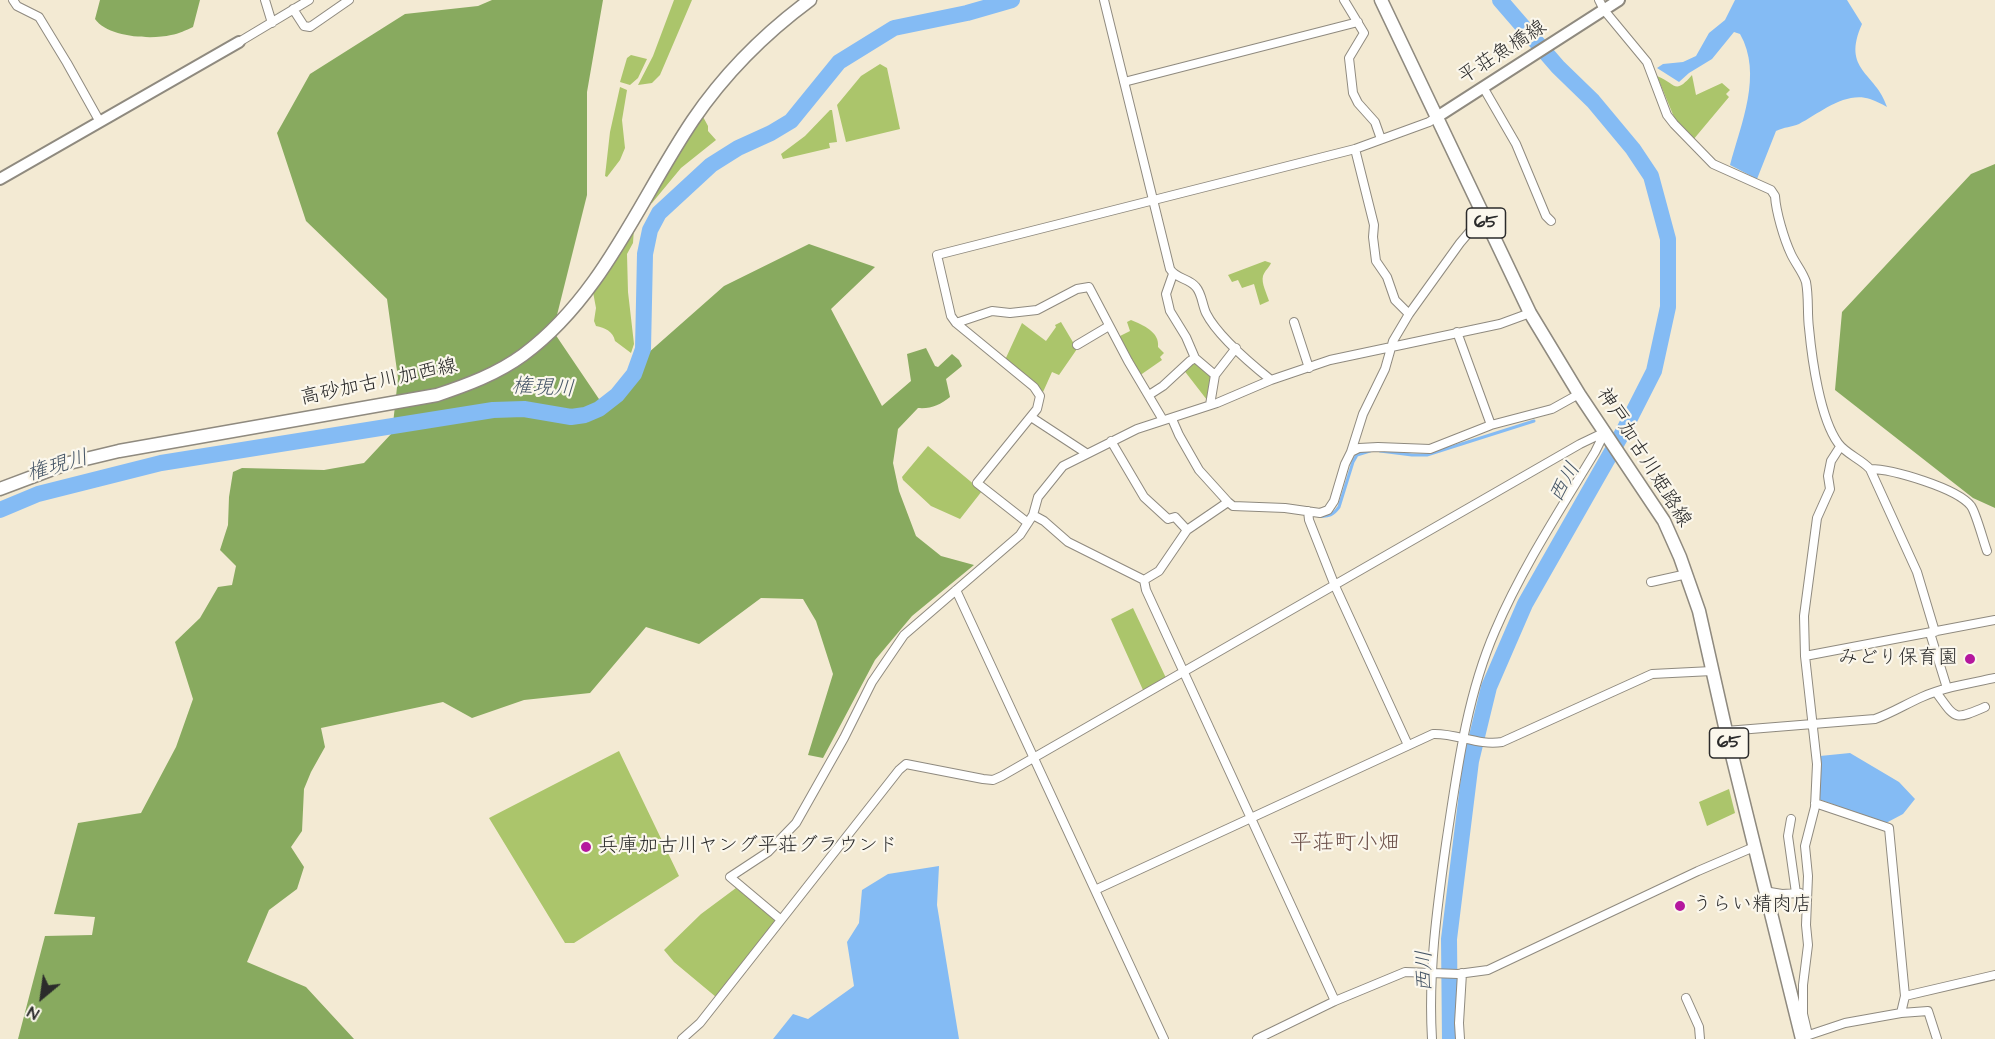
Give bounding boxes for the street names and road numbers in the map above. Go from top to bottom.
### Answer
street label: 平荘魚橋線 [1455,16,1551,90]
road number: 65 [1466,208,1506,238]
street label: 高砂加古川加西線 [298,355,460,411]
street label: 神戸加古川姫路線 [1590,384,1696,532]
road number: 65 [1710,728,1748,758]

